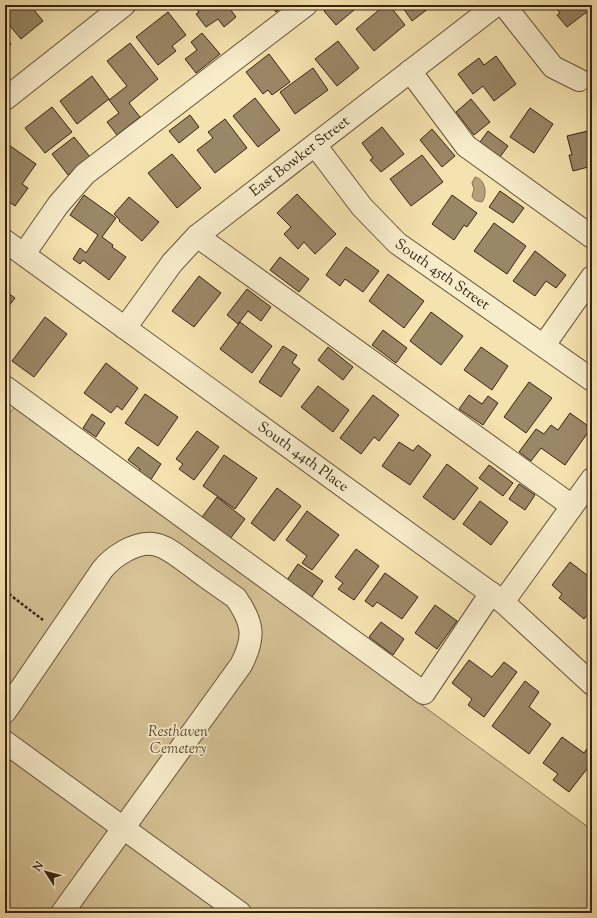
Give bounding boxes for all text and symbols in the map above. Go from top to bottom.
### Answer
street label: East Bowker Street [246,111,354,202]
street label: South 45th Street [390,234,494,315]
street label: South 44th Place [253,417,353,497]
park label: Resthaven Cemetery [148,722,208,760]
north arrow [26,852,66,892]
text: N [29,858,48,876]

